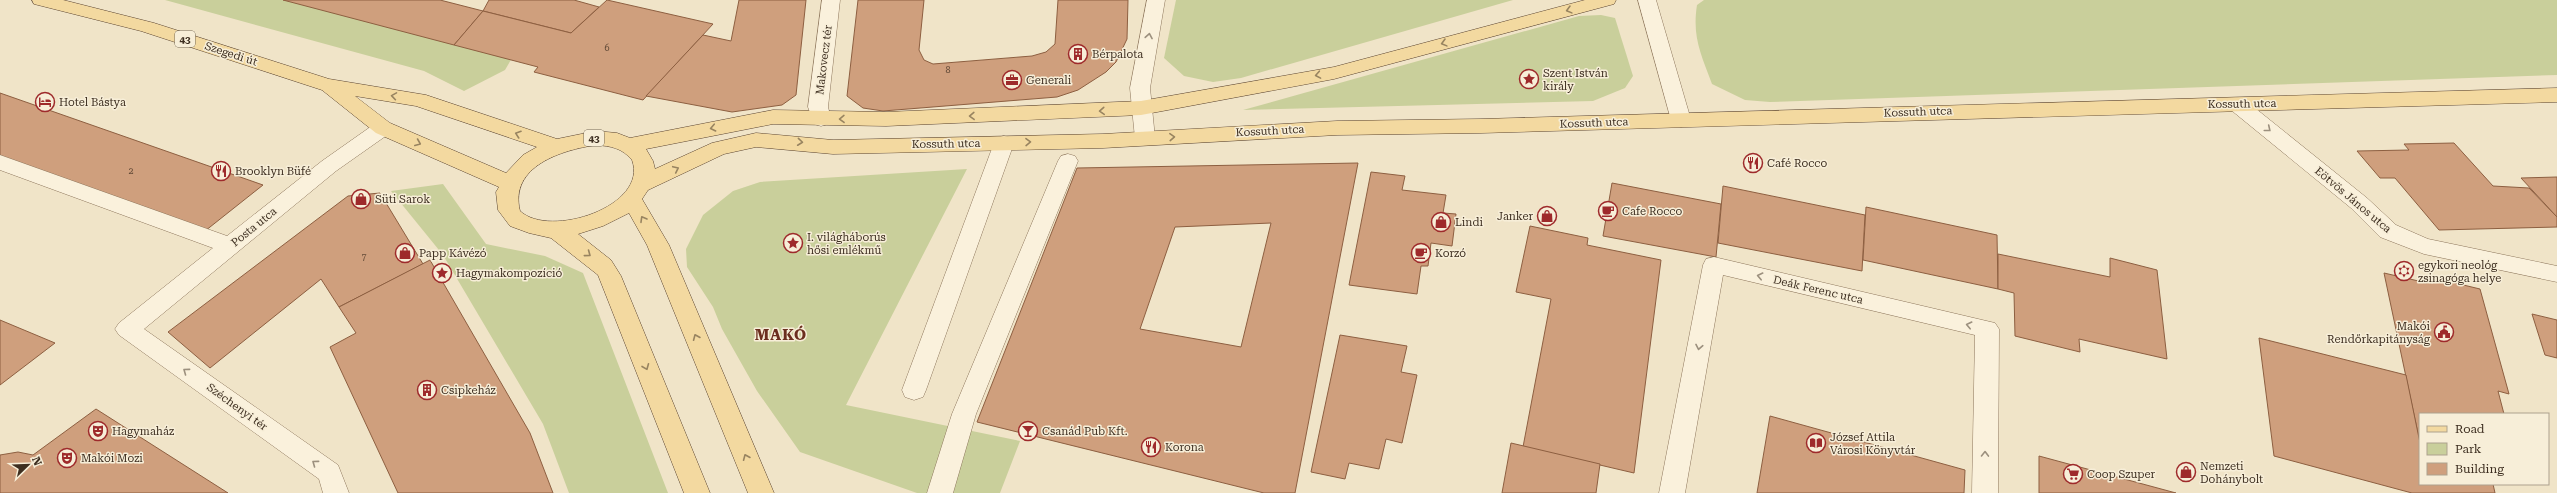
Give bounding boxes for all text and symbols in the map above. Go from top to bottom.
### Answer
one-way arrow [1566,5,1573,14]
street label: Makovecz tér [813,24,835,96]
road number: 43 [175,31,195,47]
one-way arrow [1145,32,1153,39]
street label: Szegedi út [203,39,259,69]
one-way arrow [1440,39,1447,47]
house number: 6 [604,43,610,53]
building icon: Bérpalota [1067,43,1089,65]
place label: Bérpalota [1092,48,1143,61]
house number: 8 [945,65,951,75]
place label: Szent István király [1543,67,1608,93]
place icon: Szent István király [1518,68,1540,90]
office icon: Generali [1001,69,1023,91]
one-way arrow [1315,71,1321,79]
place label: Generali [1026,74,1072,87]
hotel icon: Hotel Bástya [34,91,56,113]
one-way arrow [391,92,397,100]
place label: Hotel Bástya [59,96,126,109]
street label: Kossuth utca [2208,97,2276,111]
street label: Kossuth utca [1883,104,1953,120]
one-way arrow [1099,107,1105,116]
one-way arrow [969,112,975,120]
one-way arrow [839,115,845,123]
street label: Kossuth utca [1559,115,1629,131]
one-way arrow [710,123,716,131]
street label: Kossuth utca [1235,123,1305,139]
one-way arrow [2263,125,2270,132]
one-way arrow [514,130,521,138]
road number: 43 [584,130,604,146]
one-way arrow [1169,132,1175,141]
street label: Kossuth utca [912,137,980,151]
one-way arrow [415,138,422,146]
one-way arrow [797,138,803,147]
one-way arrow [1025,138,1031,147]
restaurant icon: Café Rocco [1742,152,1764,174]
place label: Café Rocco [1767,157,1827,170]
restaurant icon: Brooklyn Büfé [210,160,232,182]
street label: Eötvös János utca [2312,164,2394,236]
place label: Brooklyn Büfé [235,165,311,178]
one-way arrow [672,165,679,173]
house number: 2 [128,166,134,176]
shop icon: Süti Sarok [350,188,372,210]
place label: Süti Sarok [375,193,430,206]
cafe icon: Cafe Rocco [1597,200,1619,222]
street label: Posta utca [229,205,279,249]
shop icon: Janker [1536,205,1558,227]
place label: Cafe Rocco [1622,205,1682,218]
place label: Janker [1497,210,1533,223]
shop icon: Lindi [1430,211,1452,233]
one-way arrow [640,216,647,223]
place label: Lindi [1455,216,1483,229]
place label: I. világháborús hősi emlékmű [807,231,886,257]
place icon: I. világháborús hősi emlékmű [782,232,804,254]
shop icon: Papp Kávézó [394,242,416,264]
cafe icon: Korzó [1410,242,1432,264]
place label: Papp Kávézó [419,247,487,260]
place label: Korzó [1435,247,1466,260]
one-way arrow [583,249,590,256]
house number: 7 [361,252,367,262]
place label: egykori neológ zsinagóga helye [2418,259,2501,285]
synagogue icon: egykori neológ zsinagóga helye [2393,260,2415,282]
place icon: Hagymakompozíció [431,262,453,284]
place label: Hagymakompozíció [456,267,563,280]
one-way arrow [1757,273,1764,281]
street label: Deák Ferenc utca [1772,273,1864,307]
place label: Makói Rendőrkapitányság [2327,320,2431,346]
one-way arrow [1966,321,1972,329]
public building icon: Makói Rendőrkapitányság [2433,321,2455,343]
district label: MAKÓ [755,325,807,344]
one-way arrow [693,333,701,340]
one-way arrow [1695,344,1704,350]
one-way arrow [641,363,649,371]
one-way arrow [184,369,191,376]
building icon: Csipkeház [416,379,438,401]
street label: Széchenyi tér [204,381,270,434]
place label: Csipkeház [441,384,496,397]
legend [2419,413,2549,485]
theatre icon: Hagymaház [87,420,109,442]
bar icon: Csanád Pub Kft. [1017,420,1039,442]
text: Road [2455,422,2485,436]
place label: Hagymaház [112,425,174,438]
place label: Csanád Pub Kft. [1042,425,1128,438]
place label: József Attila Városi Könyvtár [1830,431,1916,457]
library icon: József Attila Városi Könyvtár [1805,432,1827,454]
restaurant icon: Korona [1140,436,1162,458]
place label: Korona [1165,441,1204,454]
text: Park [2455,442,2482,456]
north arrow [8,445,48,485]
theatre icon: Makói Mozi [56,447,78,469]
one-way arrow [1981,451,1989,457]
place label: Makói Mozi [81,452,143,465]
one-way arrow [743,454,751,461]
text: N [29,455,45,468]
place label: Nemzeti Dohánybolt [2200,460,2263,486]
one-way arrow [312,461,319,468]
shop icon: Nemzeti Dohánybolt [2175,461,2197,483]
text: Building [2455,462,2504,476]
supermarket icon: Coop Szuper [2062,463,2084,485]
place label: Coop Szuper [2087,468,2156,481]

